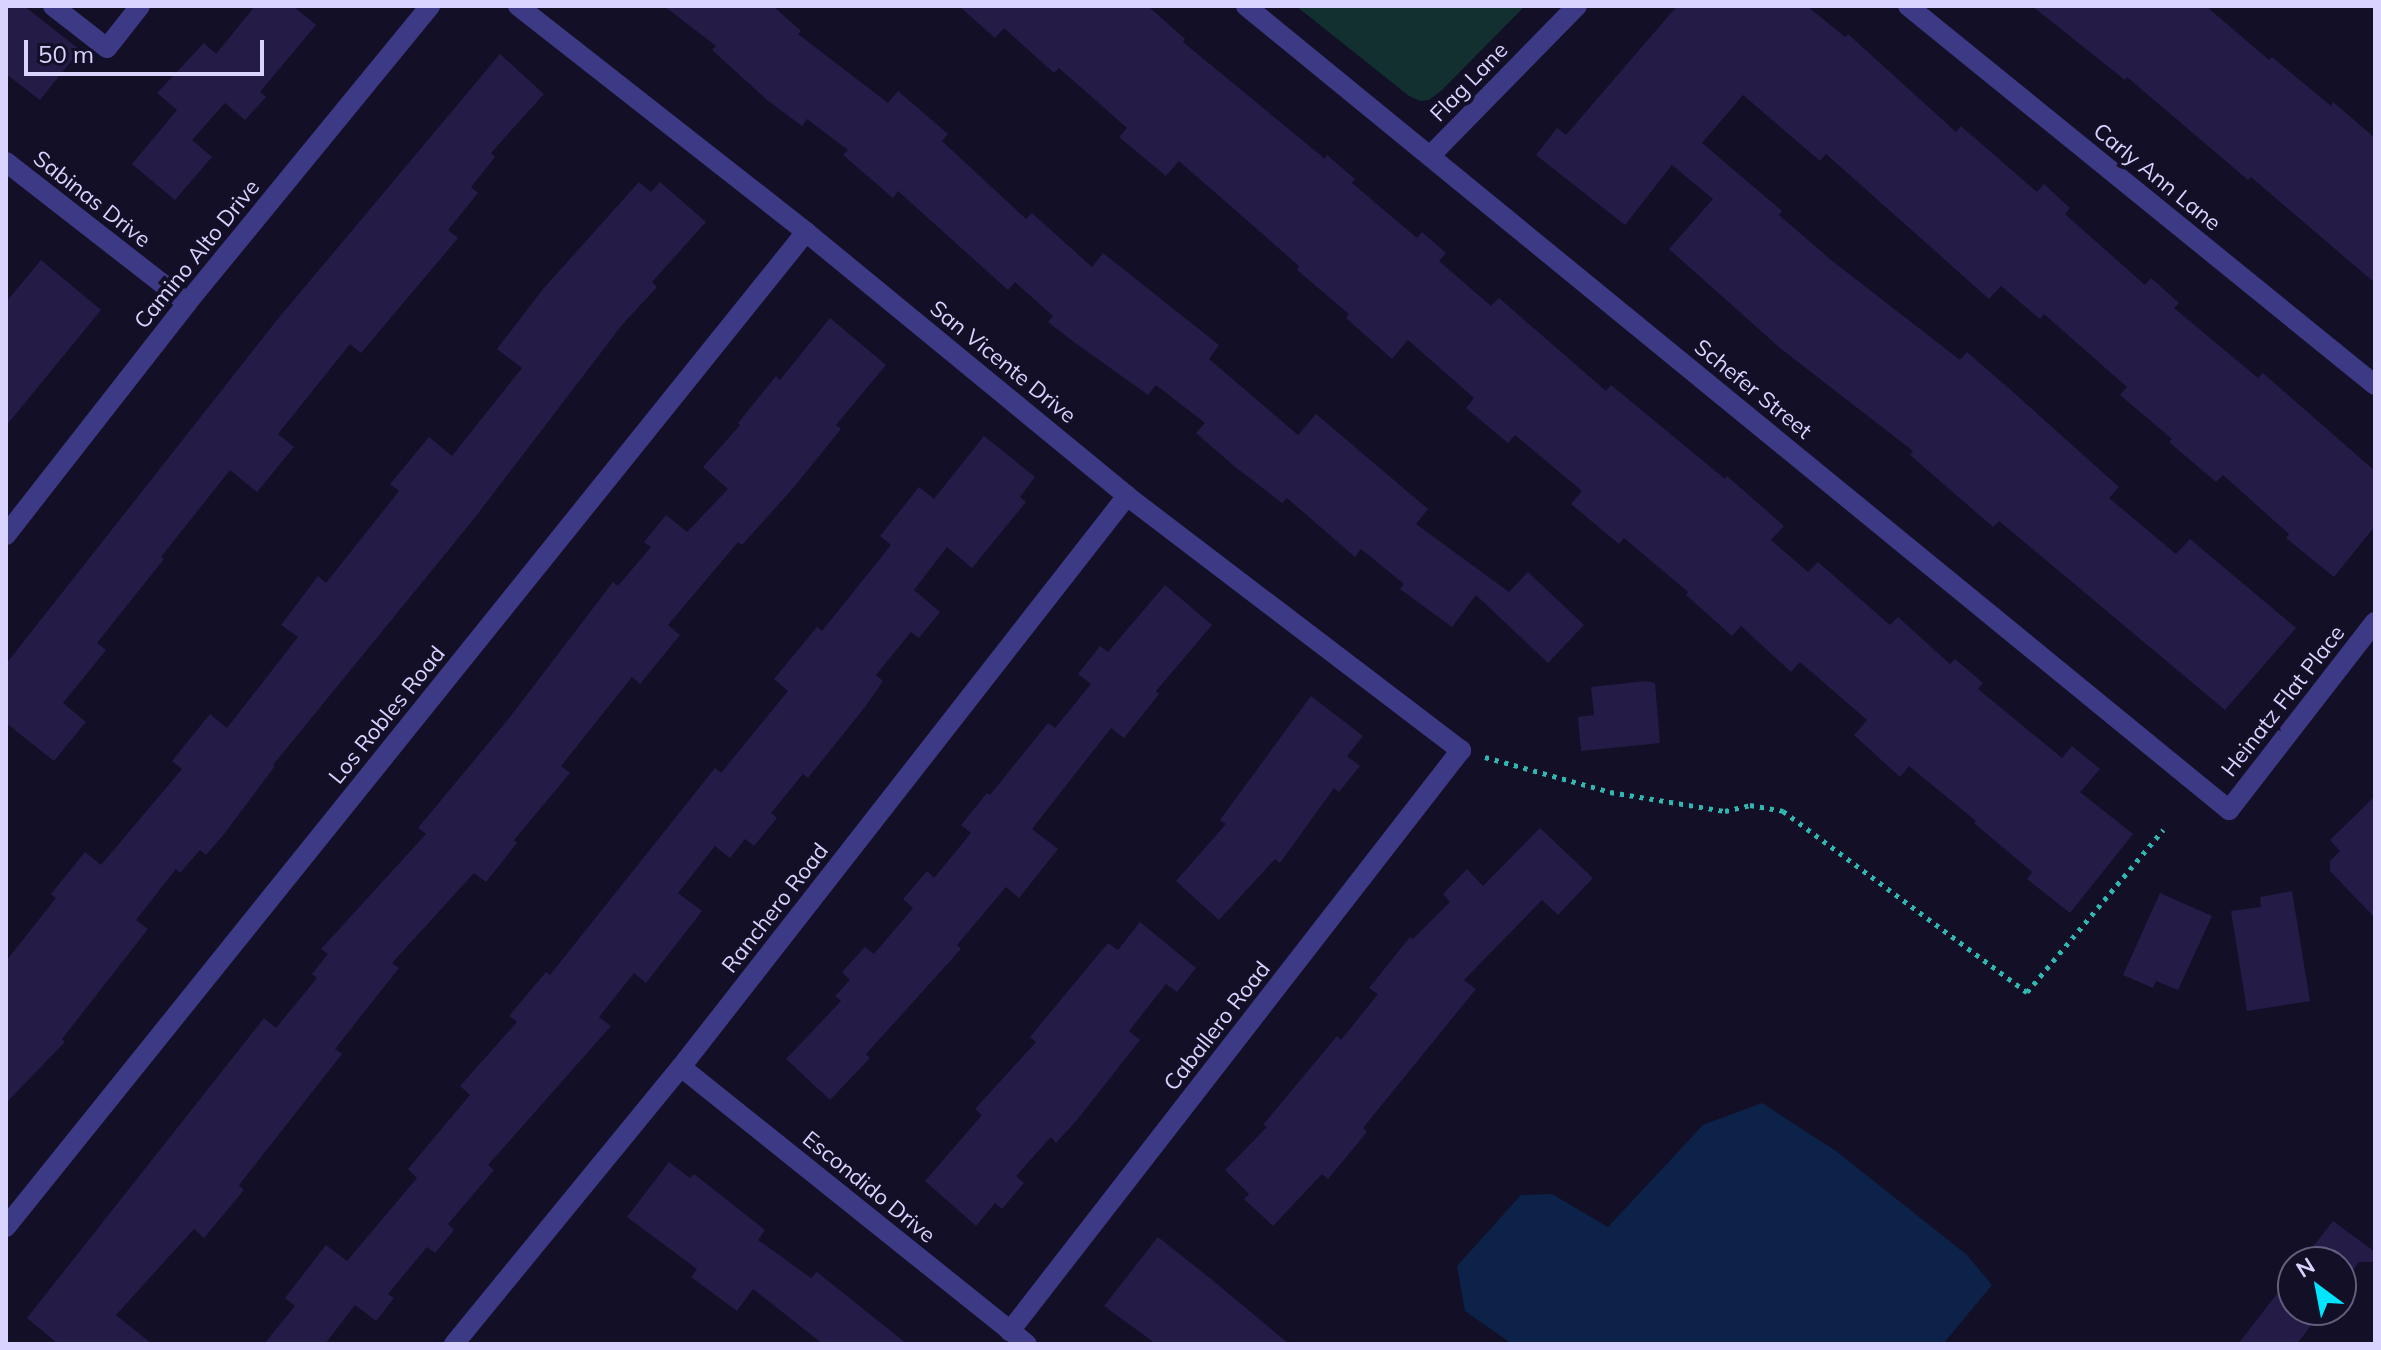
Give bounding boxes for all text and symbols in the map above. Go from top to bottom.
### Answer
scale bar [28,24,268,74]
street label: Flag Lane [1425,37,1513,127]
text: 50 m [38,39,94,69]
street label: Carly Ann Lane [2088,118,2226,236]
street label: Sabinas Drive [28,145,156,253]
street label: Camino Alto Drive [129,174,265,334]
street label: San Vicente Drive [925,295,1081,429]
street label: Schefer Street [1689,334,1817,444]
street label: Heinatz Flat Place [2216,620,2350,782]
street label: Los Robles Road [323,641,451,789]
street label: Ranchero Road [716,838,834,978]
street label: Caballero Road [1158,956,1276,1096]
street label: Escondido Drive [797,1125,941,1249]
north arrow [2277,1246,2357,1326]
text: N [2291,1251,2320,1284]

